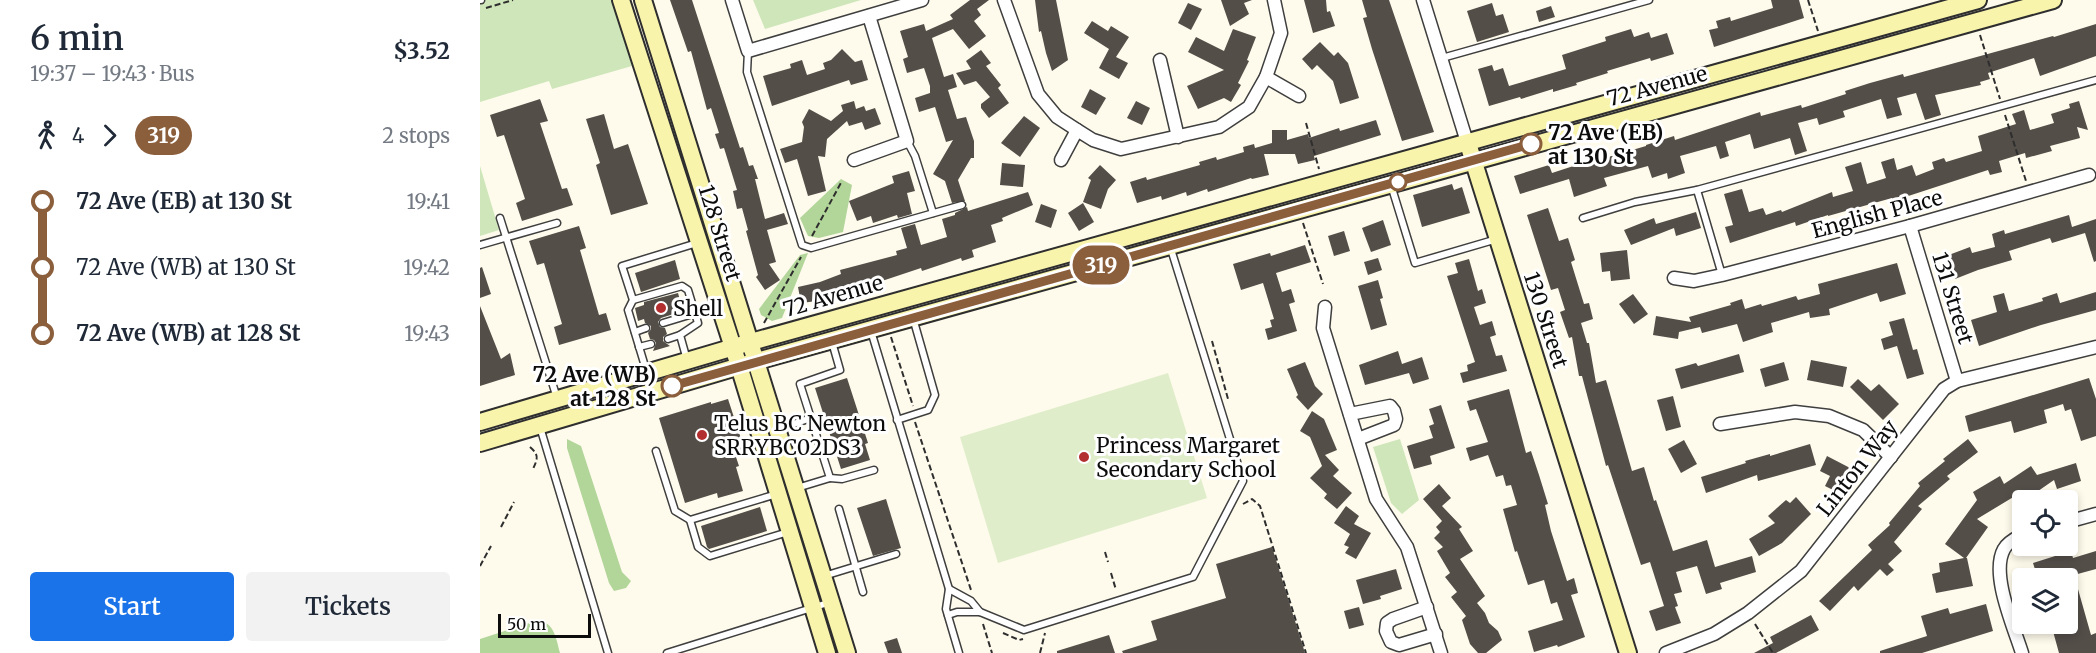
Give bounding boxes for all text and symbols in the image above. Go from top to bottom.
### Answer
text: 6 min [30,18,124,59]
text: $3.52 [393,37,450,65]
street label: 72 Avenue [1604,60,1710,112]
text: 19:37 – 19:43 · Bus [30,61,195,86]
icon: walk [30,119,63,152]
icon: forward [93,119,126,152]
place label: 72 Ave (EB) at 130 St [1548,119,1663,170]
text: 319 [147,122,180,149]
text: 4 [72,123,84,148]
text: 2 stops [382,123,450,148]
marker: 72 Ave (EB) at 130 St [1520,133,1542,155]
unlabelled marker [1389,173,1407,191]
street label: 128 Street [693,182,747,284]
street label: English Place [1809,184,1945,244]
text: 72 Ave (EB) at 130 St [76,187,292,215]
text: 19:41 [406,189,450,214]
line badge: 319 [1066,246,1136,284]
street label: 131 Street [1926,249,1980,347]
text: 319 [1085,252,1117,279]
text: 72 Ave (WB) at 130 St [76,253,296,281]
text: 19:42 [403,255,450,280]
street label: 72 Avenue [780,269,886,323]
street label: 130 Street [1518,269,1574,371]
place label: Shell [673,295,724,322]
marker: Shell [654,301,668,315]
text: 72 Ave (WB) at 128 St [76,319,301,347]
text: 19:43 [404,321,450,346]
place label: 72 Ave (WB) at 128 St [532,361,657,412]
marker: 72 Ave (WB) at 128 St [661,375,683,397]
place label: Telus BC Newton SRRYBC02DS3 [714,410,886,461]
street label: Linton Way [1811,414,1904,522]
marker: Telus BC Newton SRRYBC02DS3 [695,428,709,442]
place label: Princess Margaret Secondary School [1096,432,1280,483]
marker: Princess Margaret Secondary School [1077,450,1091,464]
map controls [2012,490,2078,634]
button: locate [2012,490,2078,556]
button: layers [2012,568,2078,634]
button: Start [30,572,234,641]
button: Tickets [246,572,450,641]
scale bar [498,611,591,638]
text: 50 m [507,614,546,634]

